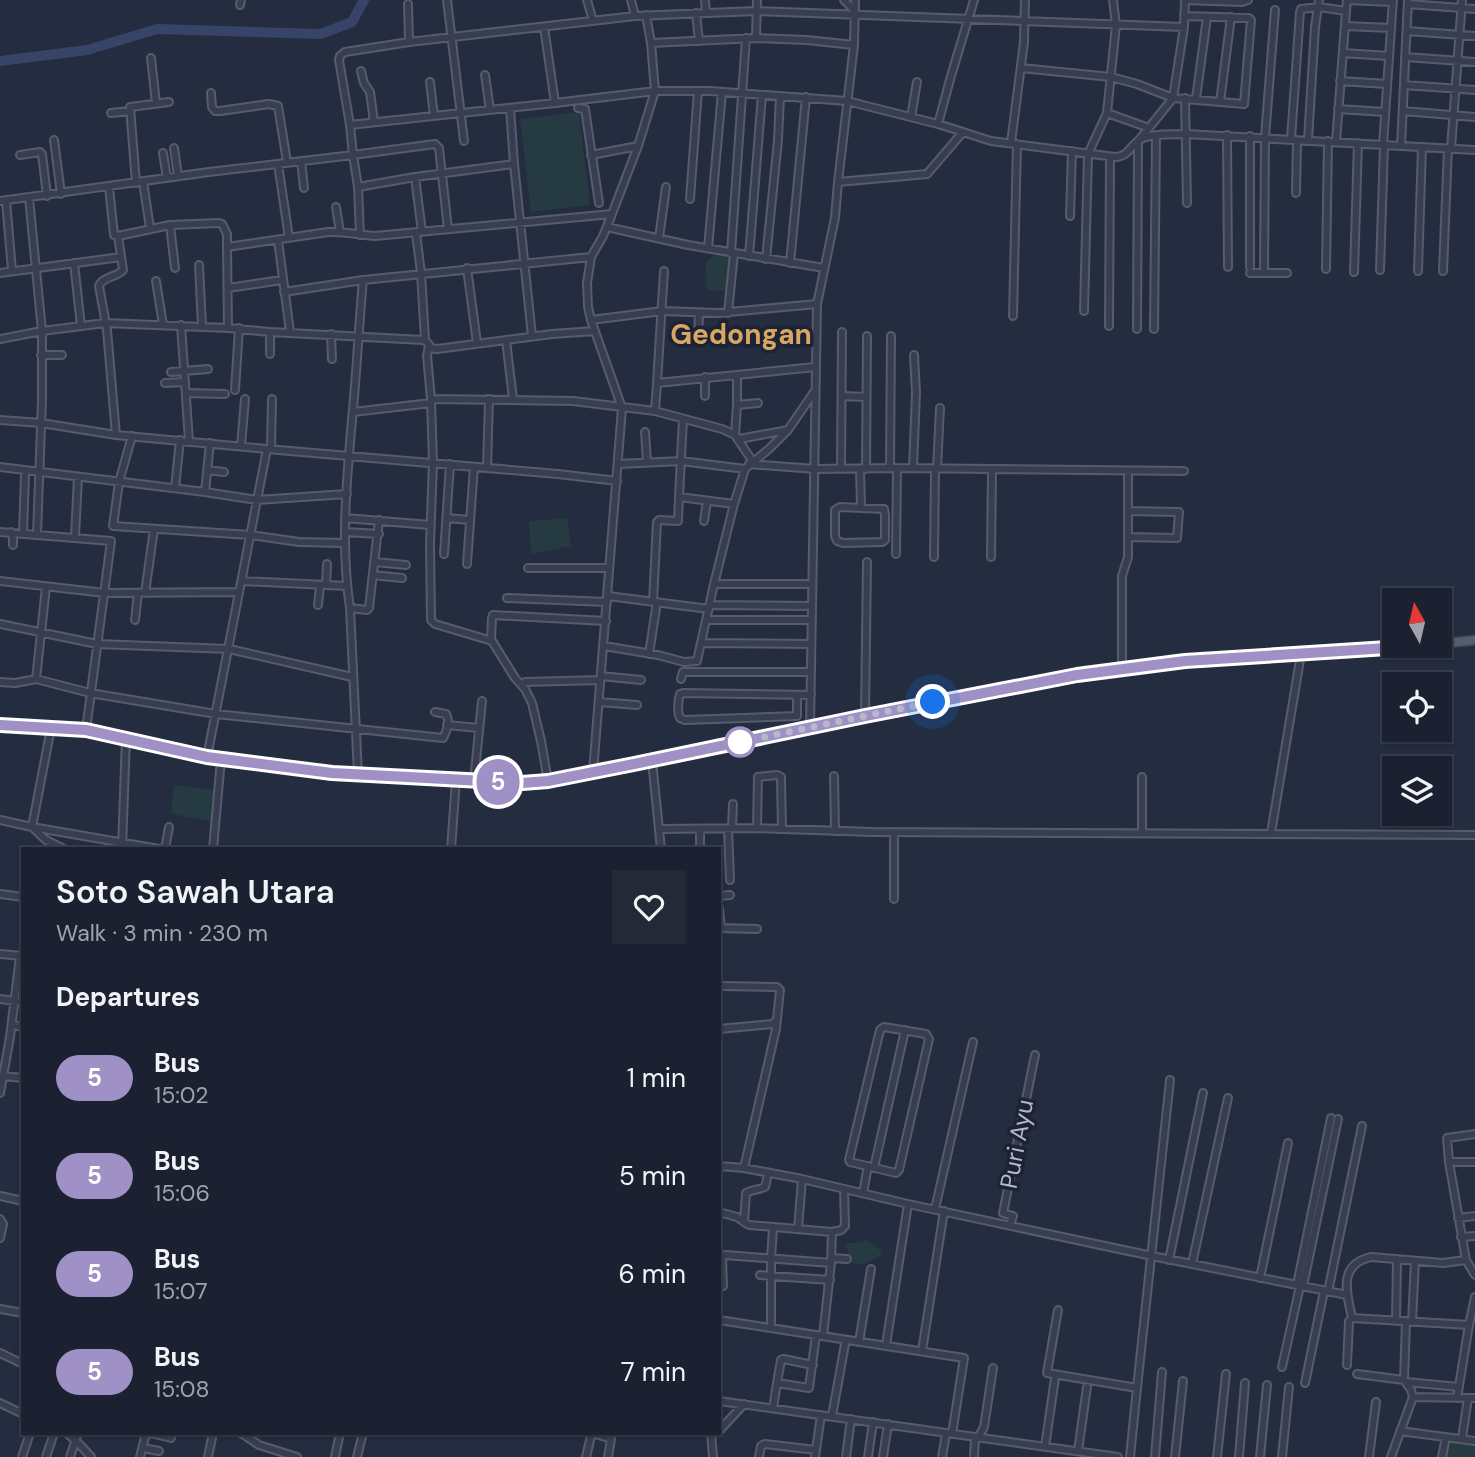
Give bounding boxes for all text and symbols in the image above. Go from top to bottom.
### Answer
district label: Gedongan [670,316,812,353]
north arrow [1382,588,1452,658]
map controls [1382,588,1452,826]
button: locate [1382,672,1452,742]
your location [915,684,950,719]
unlabelled marker [725,727,755,757]
button: layers [1382,756,1452,826]
line badge: 5 [475,759,521,805]
text: 5 [491,766,505,797]
text: Soto Sawah Utara [56,870,335,913]
button: heart [612,870,686,944]
text: Walk · 3 min · 230 m [56,918,268,948]
text: Departures [56,980,200,1014]
text: Bus [154,1046,200,1080]
text: 1 min [627,1061,686,1095]
text: 5 [87,1062,102,1093]
text: 15:02 [154,1080,209,1110]
street label: Puri Ayu [993,1097,1040,1191]
text: Bus [154,1144,200,1178]
text: 5 min [619,1159,686,1193]
text: 5 [87,1160,102,1191]
text: 15:06 [154,1178,210,1208]
text: Bus [154,1242,200,1276]
text: 6 min [618,1257,686,1291]
text: 5 [87,1258,102,1289]
text: 15:07 [154,1276,208,1306]
text: Bus [154,1340,200,1374]
text: 7 min [621,1355,686,1389]
text: 5 [87,1356,102,1387]
text: 15:08 [154,1374,210,1404]

